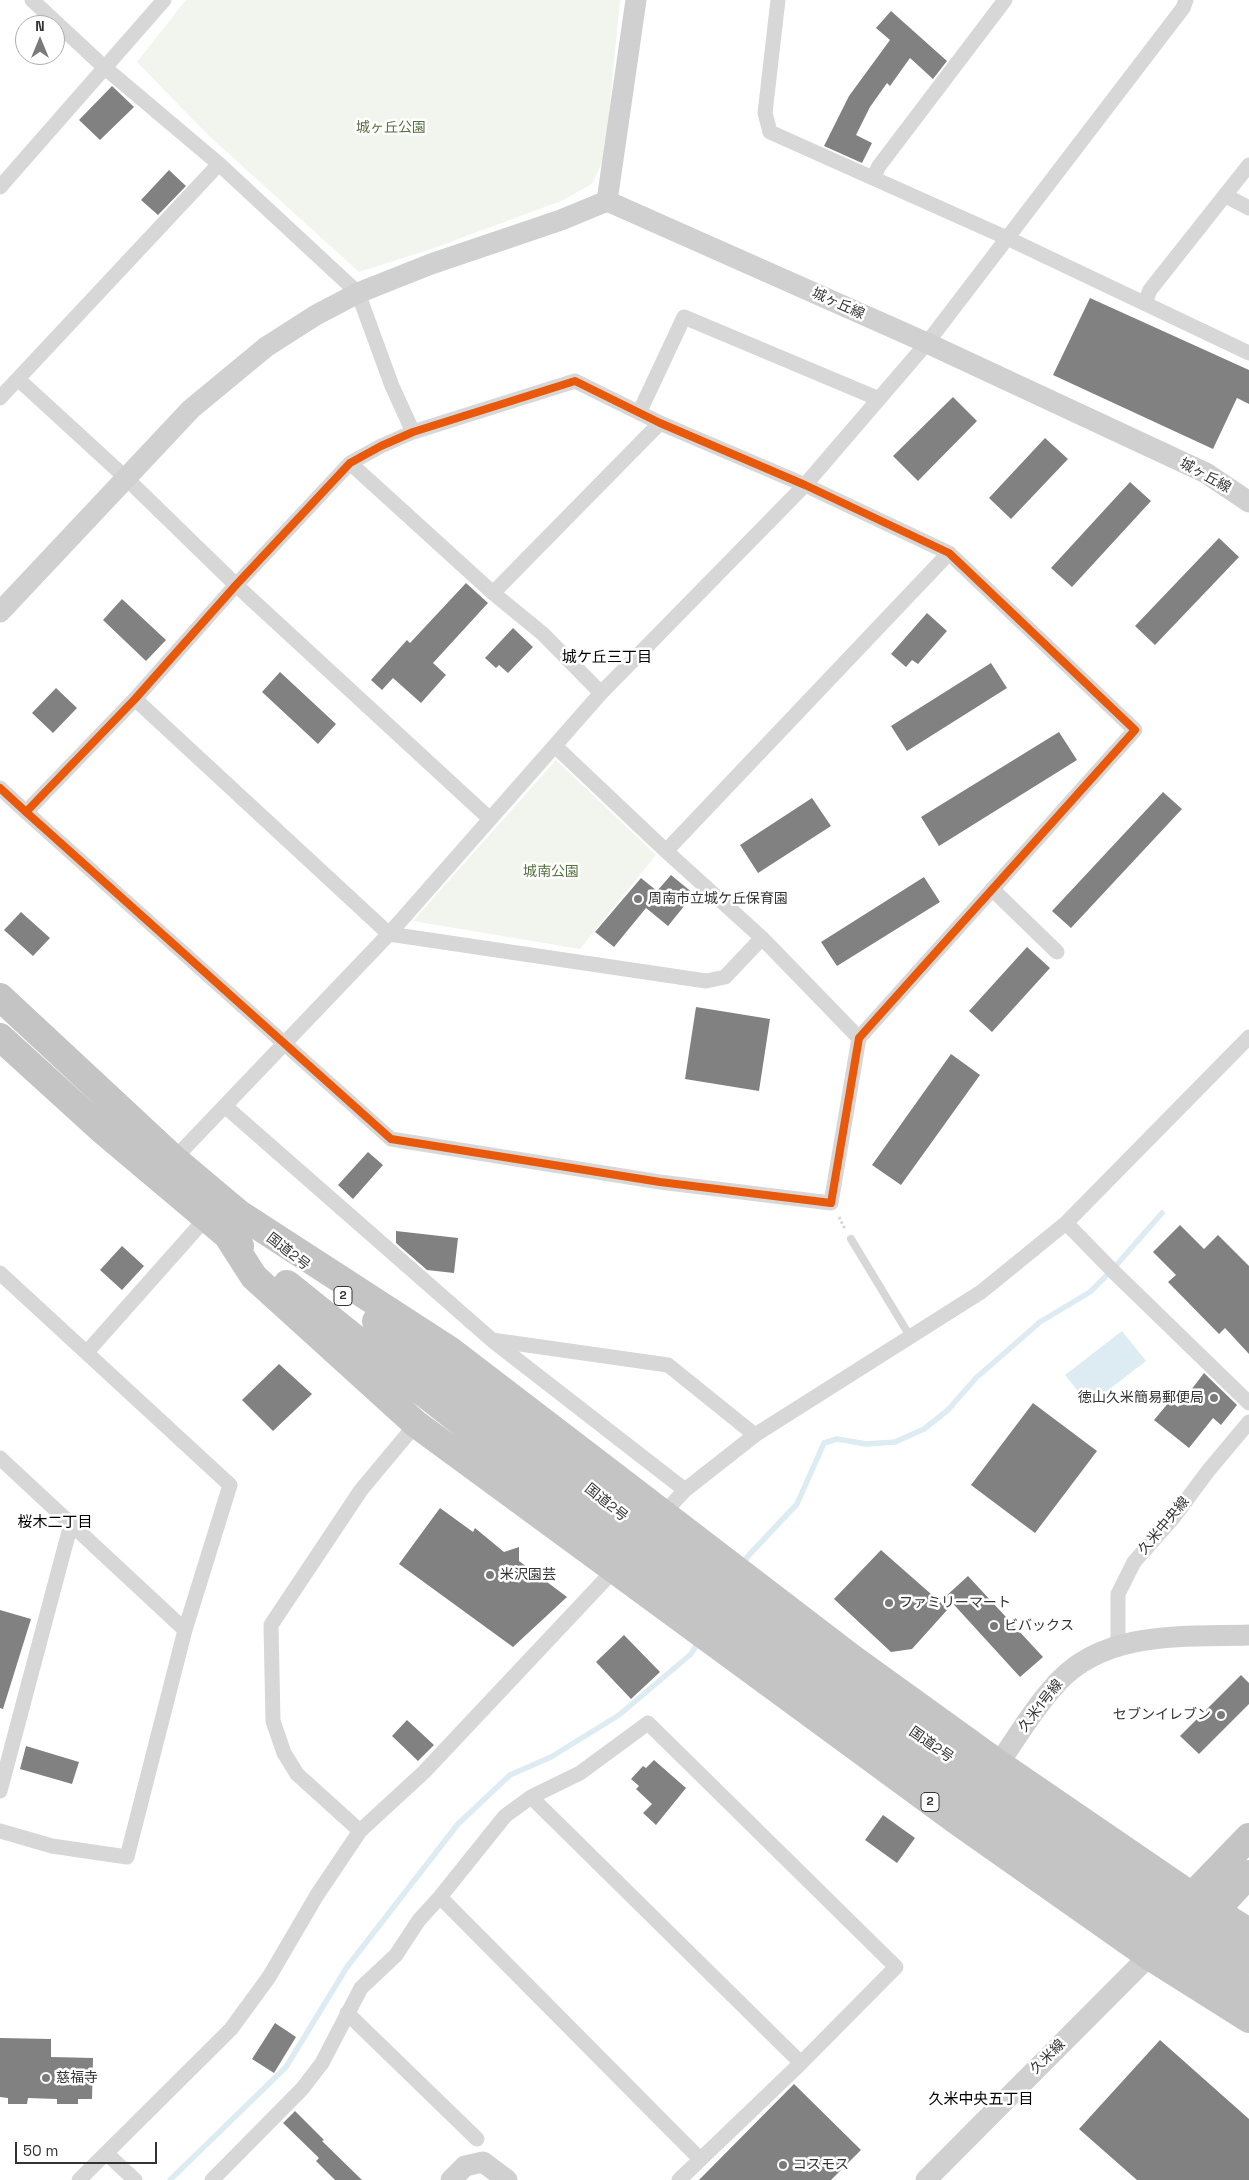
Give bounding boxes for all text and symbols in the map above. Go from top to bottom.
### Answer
north arrow [15,15,65,65]
text: N [35,17,45,35]
park label: 城ヶ丘公園 [356,120,426,136]
street label: 城ヶ丘線 [809,285,867,323]
street label: 城ヶ丘線 [1176,455,1234,497]
district label: 城ケ丘三丁目 [562,649,652,667]
park label: 城南公園 [523,864,579,880]
place label: 周南市立城ケ丘保育園 [648,891,788,907]
marker: 周南市立城ケ丘保育園 [632,893,644,905]
street label: 国道2号 [263,1230,313,1274]
road number: 2 [334,1286,352,1305]
place label: 徳山久米簡易郵便局 [1078,1390,1204,1406]
marker: 徳山久米簡易郵便局 [1208,1392,1220,1404]
street label: 国道2号 [581,1481,631,1525]
street label: 久米中央線 [1135,1494,1193,1558]
district label: 桜木二丁目 [18,1514,92,1532]
place label: 米沢園芸 [500,1567,556,1583]
marker: 米沢園芸 [484,1569,496,1581]
place label: ファミリーマート [899,1595,1011,1611]
marker: ファミリーマート [883,1597,895,1609]
place label: ビバックス [1004,1618,1074,1634]
marker: ビバックス [988,1620,1000,1632]
street label: 久米1号線 [1015,1676,1067,1736]
place label: セブンイレブン [1113,1707,1211,1723]
marker: セブンイレブン [1215,1709,1227,1721]
street label: 国道2号 [906,1724,956,1766]
road number: 2 [921,1792,939,1811]
street label: 久米線 [1027,2036,1069,2078]
place label: 慈福寺 [56,2070,98,2086]
marker: 慈福寺 [40,2072,52,2084]
district label: 久米中央五丁目 [929,2091,1033,2109]
scale bar [18,2132,160,2164]
text: 50 m [23,2141,58,2160]
place label: コスモス [793,2157,849,2173]
marker: コスモス [777,2159,789,2171]

